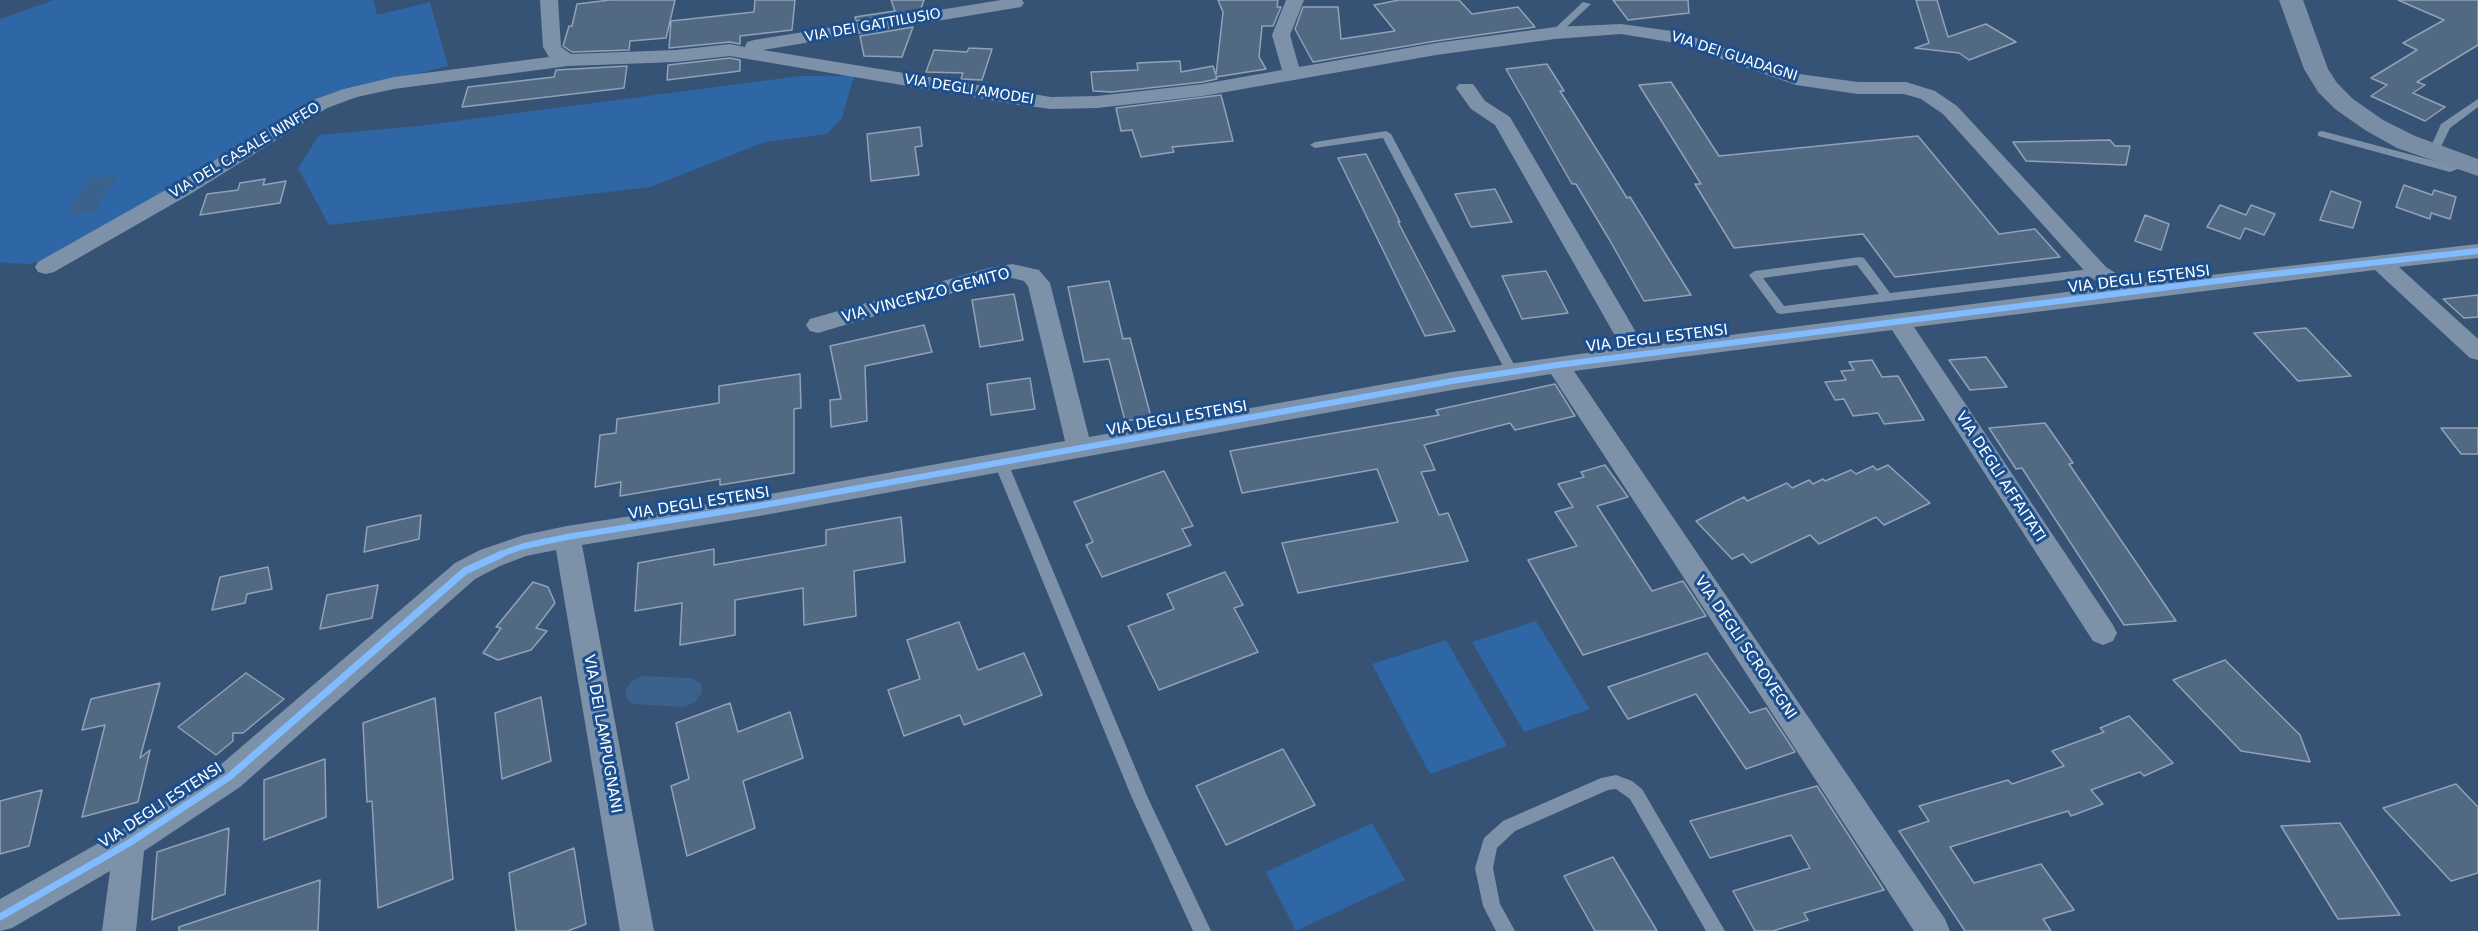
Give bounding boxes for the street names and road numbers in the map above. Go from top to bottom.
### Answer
street label: VIA DEI GATTILUSIO [804,6,942,46]
street label: VIA DEI GUADAGNI [1669,29,1799,85]
street label: VIA DEGLI AMODEI [903,71,1035,109]
street label: VIA DEL CASALE NINFEO [167,100,323,202]
street label: VIA DEGLI ESTENSI [2067,262,2211,298]
street label: VIA VINCENZO GEMITO [840,265,1012,327]
street label: VIA DEGLI ESTENSI [1585,321,1729,357]
street label: VIA DEGLI ESTENSI [1105,398,1249,440]
street label: VIA DEGLI AFFAITATI [1951,409,2049,545]
street label: VIA DEGLI ESTENSI [627,484,771,524]
street label: VIA DEGLI SCROVEGNI [1690,573,1800,723]
street label: VIA DEI LAMPUGNANI [579,653,625,815]
street label: VIA DEGLI ESTENSI [96,760,226,852]

